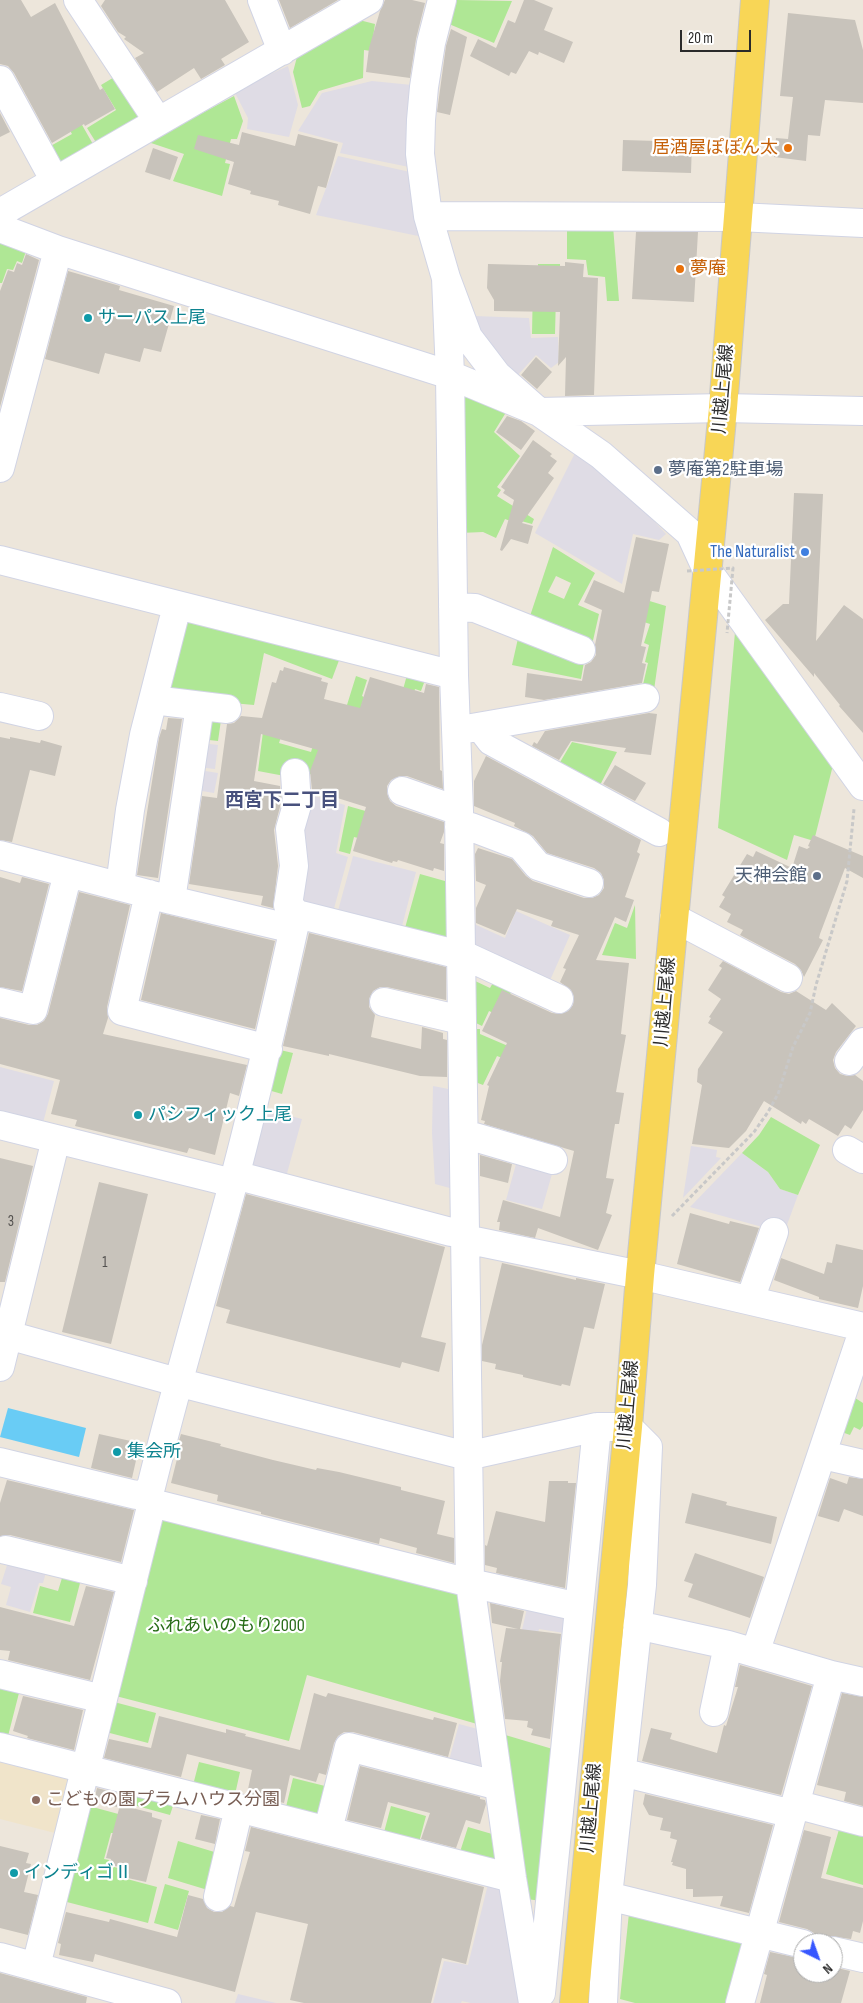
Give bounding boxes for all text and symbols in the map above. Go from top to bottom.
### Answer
scale bar [683,20,754,52]
text: 20 m [688,29,713,48]
place label: 居酒屋ぽぽん太 [652,137,778,159]
marker: 居酒屋ぽぽん太 [782,142,794,154]
place label: 夢庵 [690,258,726,280]
marker: 夢庵 [674,263,686,275]
place label: サーパス上尾 [98,307,206,329]
marker: サーパス上尾 [82,312,94,324]
street label: 川越上尾線 [709,343,739,435]
place label: 夢庵第2駐車場 [668,459,783,481]
marker: 夢庵第2駐車場 [652,464,664,476]
place label: The Naturalist [710,541,795,563]
marker: The Naturalist [799,546,811,558]
district label: 西宮下二丁目 [225,790,339,812]
place label: 天神会館 [735,865,807,887]
marker: 天神会館 [811,870,823,882]
street label: 川越上尾線 [651,956,681,1048]
place label: パシフィック上尾 [148,1104,292,1126]
marker: パシフィック上尾 [132,1109,144,1121]
house number: 3 [8,1213,14,1231]
house number: 1 [102,1254,108,1272]
street label: 川越上尾線 [614,1359,644,1451]
place label: 集会所 [127,1441,181,1463]
marker: 集会所 [111,1446,123,1458]
park label: ふれあいのもり2000 [147,1615,305,1637]
street label: 川越上尾線 [577,1762,607,1854]
place label: こどもの園プラムハウス分園 [46,1789,280,1811]
marker: こどもの園プラムハウス分園 [30,1794,42,1806]
place label: インディゴⅡ [24,1862,132,1884]
marker: インディゴⅡ [8,1867,20,1879]
north arrow [793,1933,843,1983]
text: N [819,1960,836,1978]

